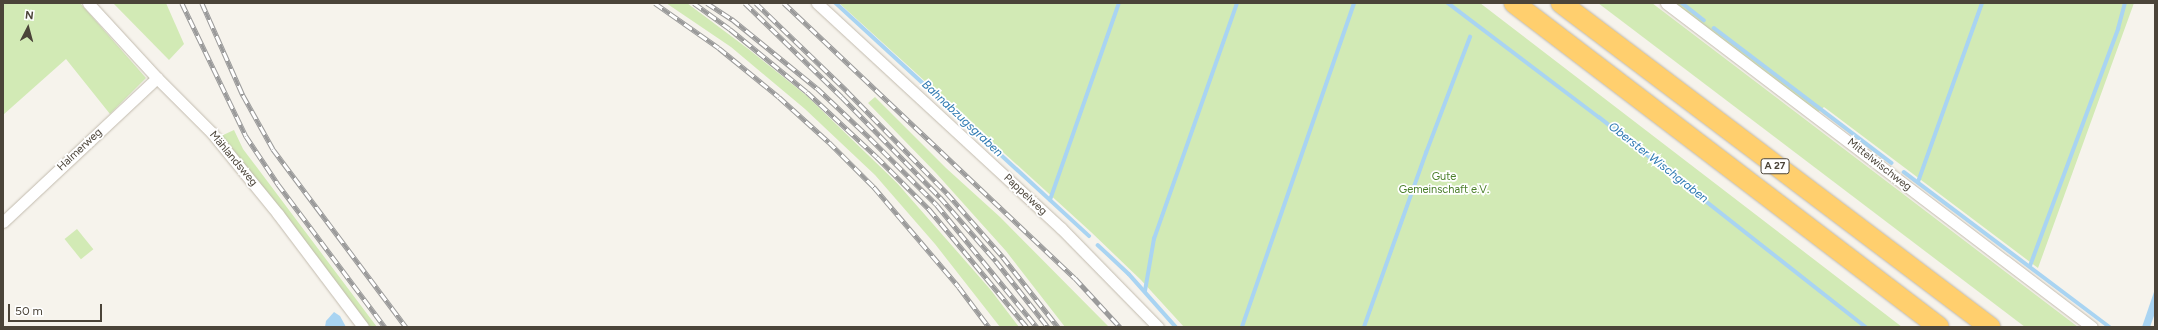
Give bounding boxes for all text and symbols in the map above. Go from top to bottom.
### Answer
north arrow [8,8,48,48]
text: N [24,9,34,22]
water label: Bahnabzugsgraben [918,78,1006,160]
water label: Oberster Wischgraben [1605,120,1711,206]
street label: Halmerweg [55,126,105,174]
street label: Mählandsweg [206,129,260,189]
street label: Mittelwischweg [1844,136,1914,194]
road number: A 27 [1760,158,1790,174]
park label: Gute Gemeinschaft e.V. [1399,171,1489,197]
street label: Pappelweg [1001,172,1049,218]
scale bar [10,296,104,322]
text: 50 m [15,304,43,318]

